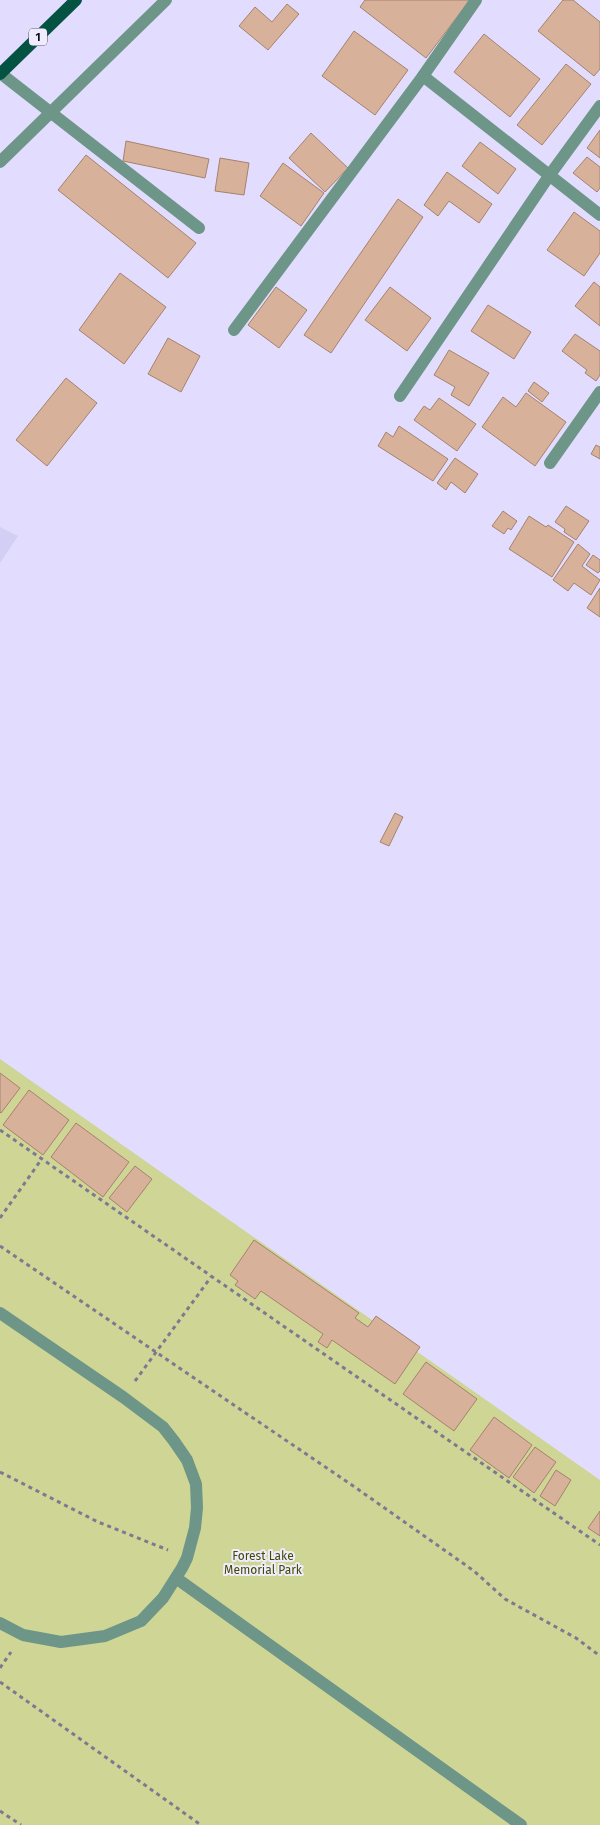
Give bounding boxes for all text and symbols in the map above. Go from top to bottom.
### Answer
road number: 1 [29,28,47,46]
park label: Forest Lake Memorial Park [224,1549,303,1577]

